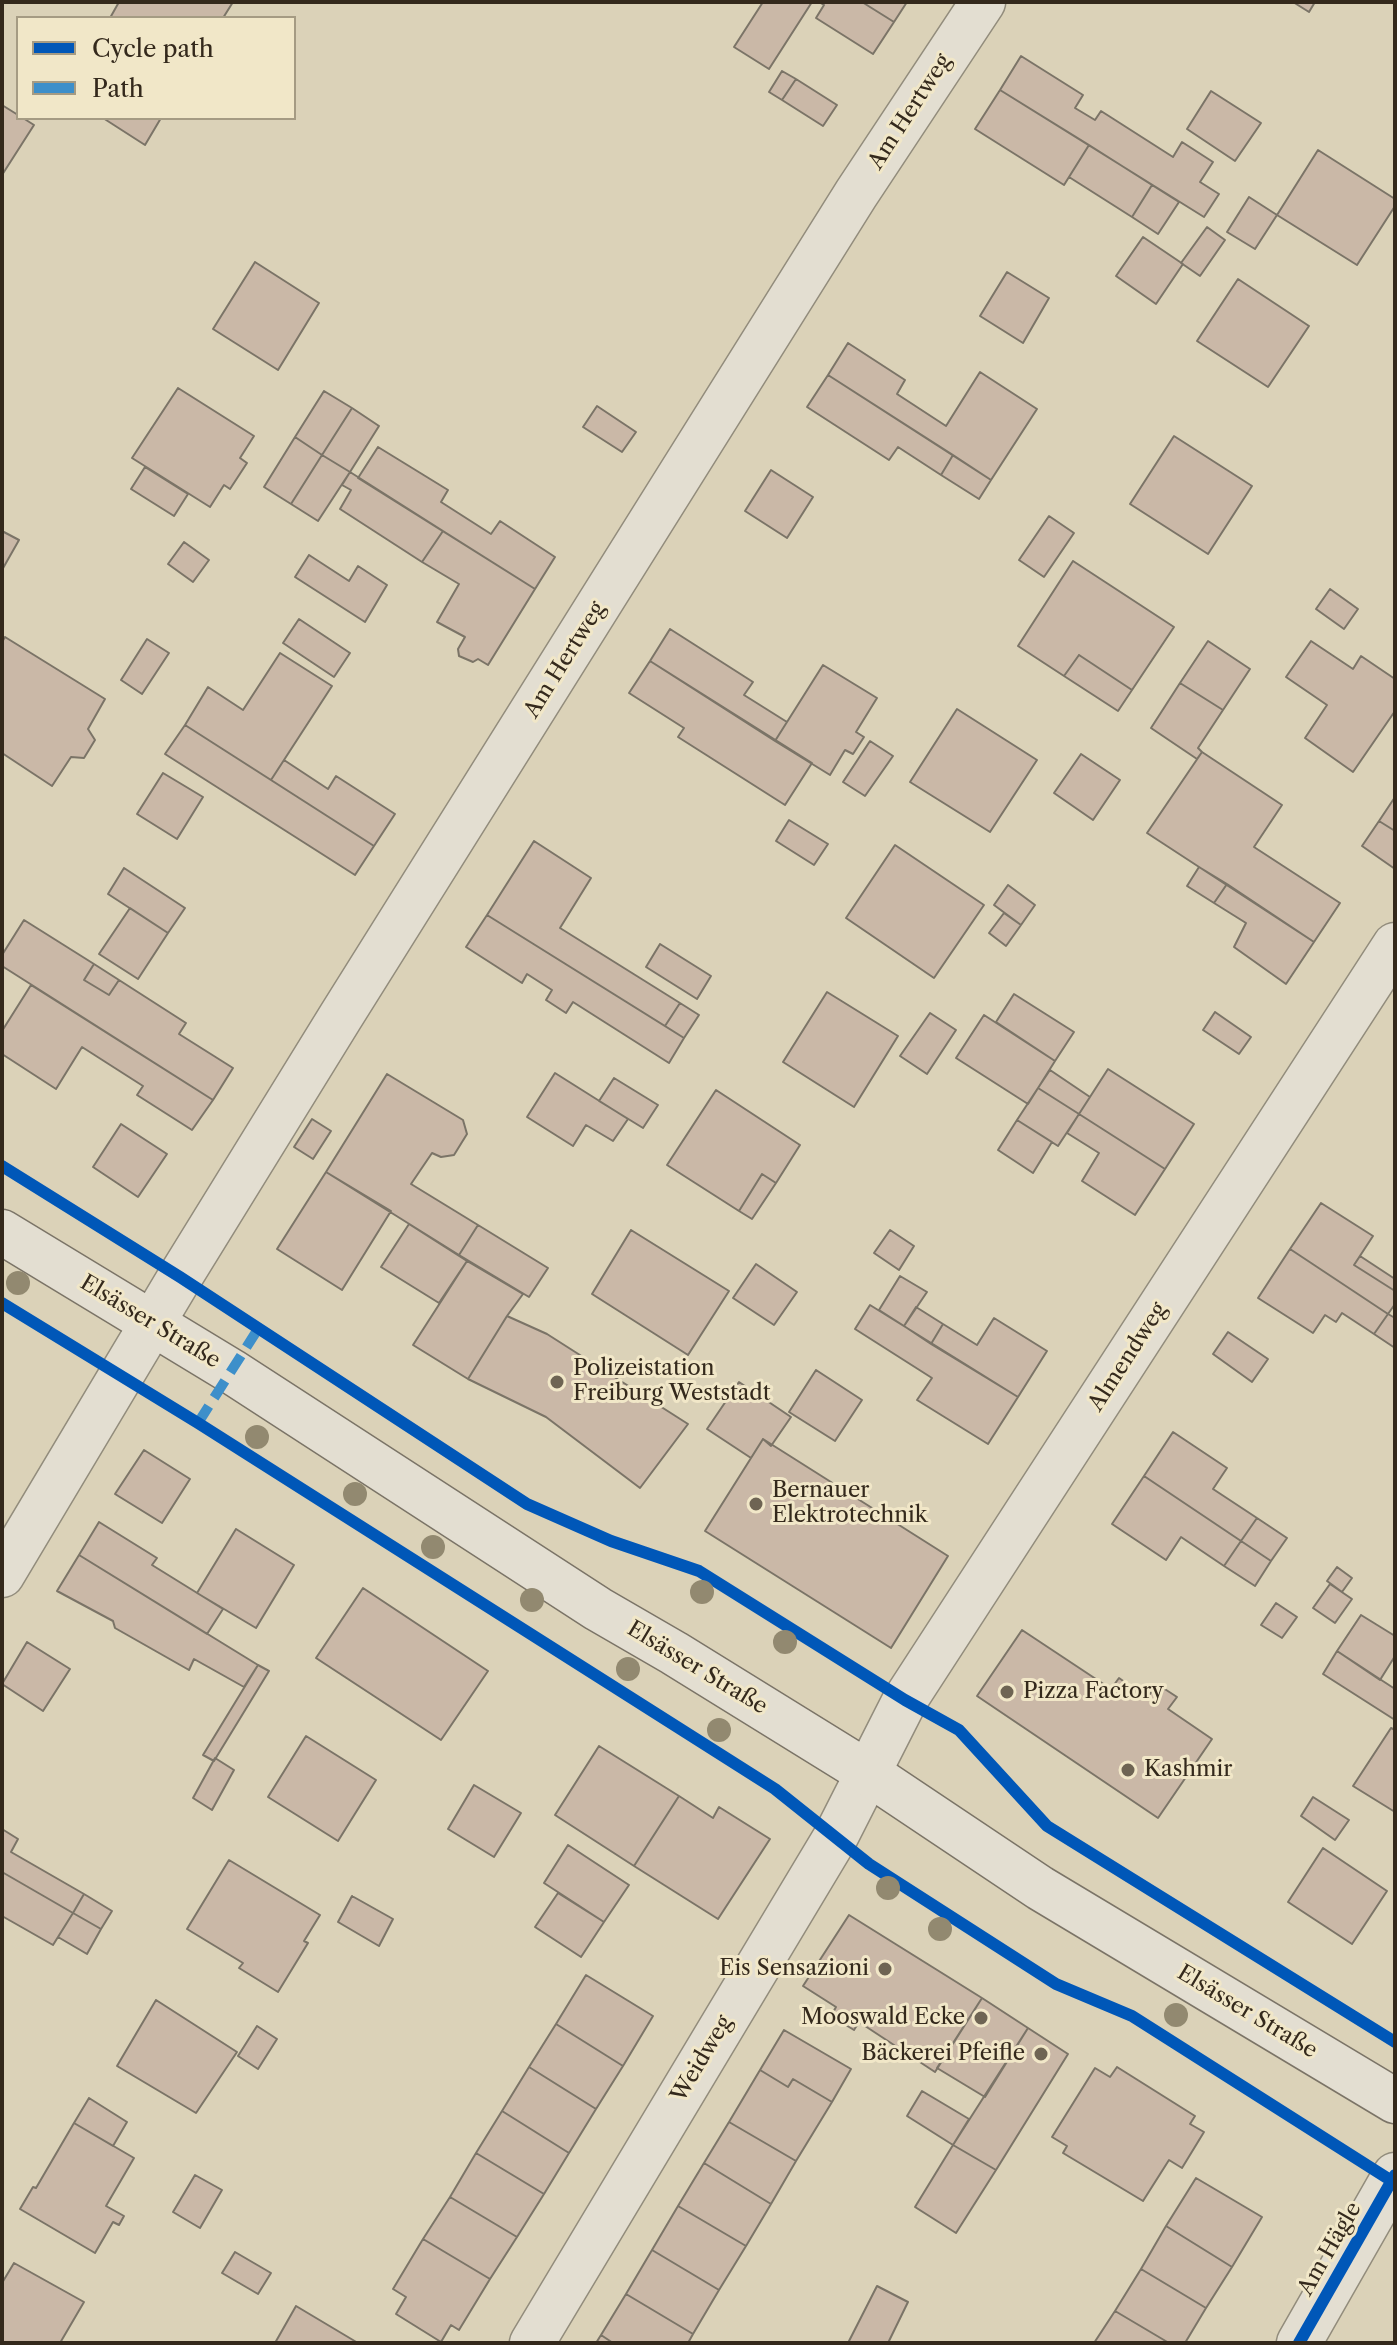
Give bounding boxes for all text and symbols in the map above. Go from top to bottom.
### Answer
legend [16,16,296,120]
text: Cycle path [92,34,214,63]
street label: Am Hertweg [863,49,957,175]
text: Path [92,74,144,103]
street label: Am Hertweg [519,597,611,723]
street label: Elsässer Straße [75,1270,225,1374]
street label: Almendweg [1083,1298,1173,1416]
place label: Polizeistation Freiburg Weststadt [573,1356,770,1408]
marker: Polizeistation Freiburg Weststadt [548,1373,566,1391]
place label: Bernauer Elektrotechnik [772,1478,927,1530]
marker: Bernauer Elektrotechnik [747,1495,765,1513]
street label: Elsässer Straße [622,1616,772,1720]
place label: Pizza Factory [1023,1679,1164,1705]
marker: Pizza Factory [998,1683,1016,1701]
place label: Kashmir [1144,1757,1233,1783]
marker: Kashmir [1119,1761,1137,1779]
place label: Eis Sensazioni [719,1956,869,1982]
marker: Eis Sensazioni [876,1960,894,1978]
street label: Elsässer Straße [1172,1960,1322,2064]
place label: Mooswald Ecke [801,2005,965,2031]
marker: Mooswald Ecke [972,2009,990,2027]
street label: Weidweg [666,2011,738,2107]
place label: Bäckerei Pfeifle [861,2041,1025,2067]
marker: Bäckerei Pfeifle [1032,2045,1050,2063]
street label: Am Hägle [1293,2198,1367,2300]

